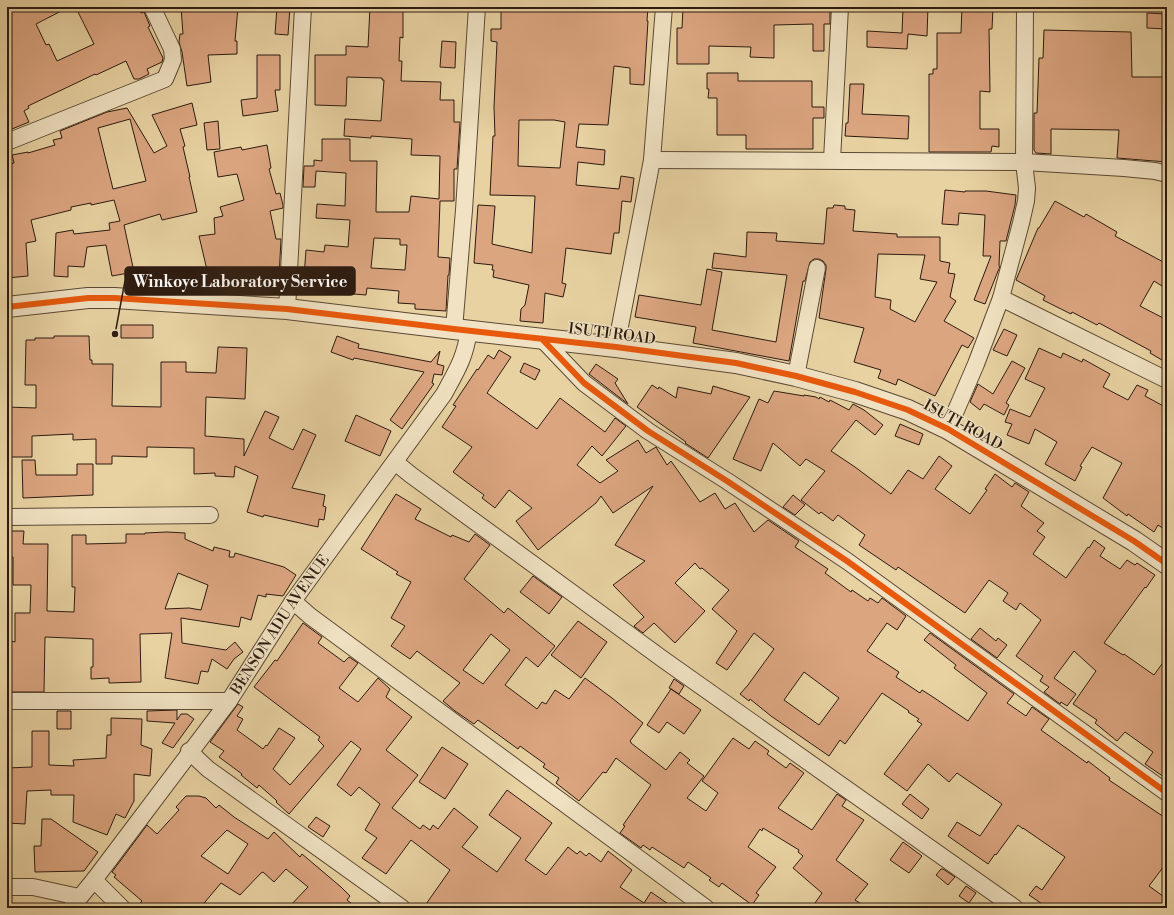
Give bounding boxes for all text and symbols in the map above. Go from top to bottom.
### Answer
callout: Winkoye Laboratory Service [125,267,355,295]
text: Winkoye Laboratory Service [132,272,348,292]
street label: ISUTI ROAD [567,319,657,349]
street label: ISUTI ROAD [920,395,1006,455]
street label: BENSON ADU AVENUE [225,551,333,699]

